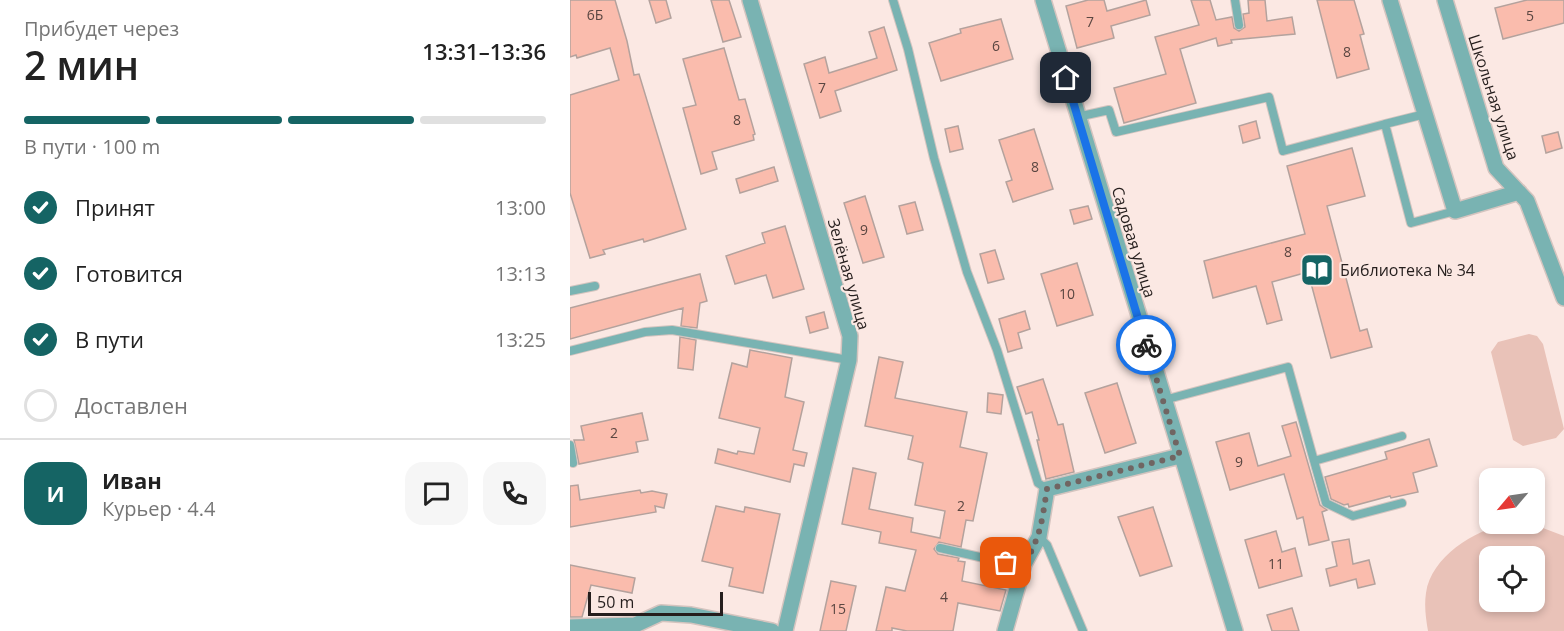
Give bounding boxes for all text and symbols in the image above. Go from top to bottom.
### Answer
house number: 6Б [587,5,603,24]
house number: 5 [1526,6,1534,25]
house number: 7 [1086,12,1094,31]
text: Прибудет через [24,15,179,42]
street label: Школьная улица [1463,31,1525,163]
text: 13:31–13:36 [422,36,546,66]
house number: 6 [992,36,1000,55]
text: 2 мин [24,38,139,91]
house number: 8 [1343,42,1351,61]
pin [1040,52,1091,103]
icon: home [1049,61,1082,94]
house number: 7 [818,78,826,97]
house number: 8 [733,110,741,129]
text: В пути · 100 m [24,133,160,160]
house number: 8 [1031,157,1039,176]
street label: Садовая улица [1107,184,1161,300]
icon: check [24,191,57,224]
text: Принят [75,192,155,222]
text: 13:00 [495,194,546,221]
street label: Зелёная улица [823,216,875,332]
house number: 9 [860,220,868,239]
house number: 8 [1284,242,1292,261]
library icon: Библиотека № 34 [1299,252,1335,288]
icon: check [24,257,57,290]
text: Готовится [75,258,183,288]
place label: Библиотека № 34 [1340,259,1475,281]
text: 13:13 [495,260,546,287]
house number: 10 [1059,284,1075,303]
courier [1116,315,1176,375]
icon: check [24,323,57,356]
text: В пути [75,324,144,354]
text: 13:25 [495,326,546,353]
icon: bike [1130,329,1163,362]
text: Доставлен [75,390,188,420]
house number: 2 [610,423,618,442]
house number: 9 [1235,452,1243,471]
button: chat [405,462,468,525]
button: phone [483,462,546,525]
text: Иван [102,465,162,495]
north arrow [1479,468,1545,534]
map controls [1479,468,1545,612]
text: И [46,478,65,508]
text: Курьер · 4.4 [102,495,216,522]
house number: 2 [957,496,965,515]
pin [980,537,1031,588]
icon: bag [989,546,1022,579]
button: locate [1479,546,1545,612]
house number: 11 [1268,554,1284,573]
house number: 4 [940,587,948,606]
scale bar [588,589,723,616]
text: 50 m [597,591,634,613]
house number: 15 [830,599,846,618]

